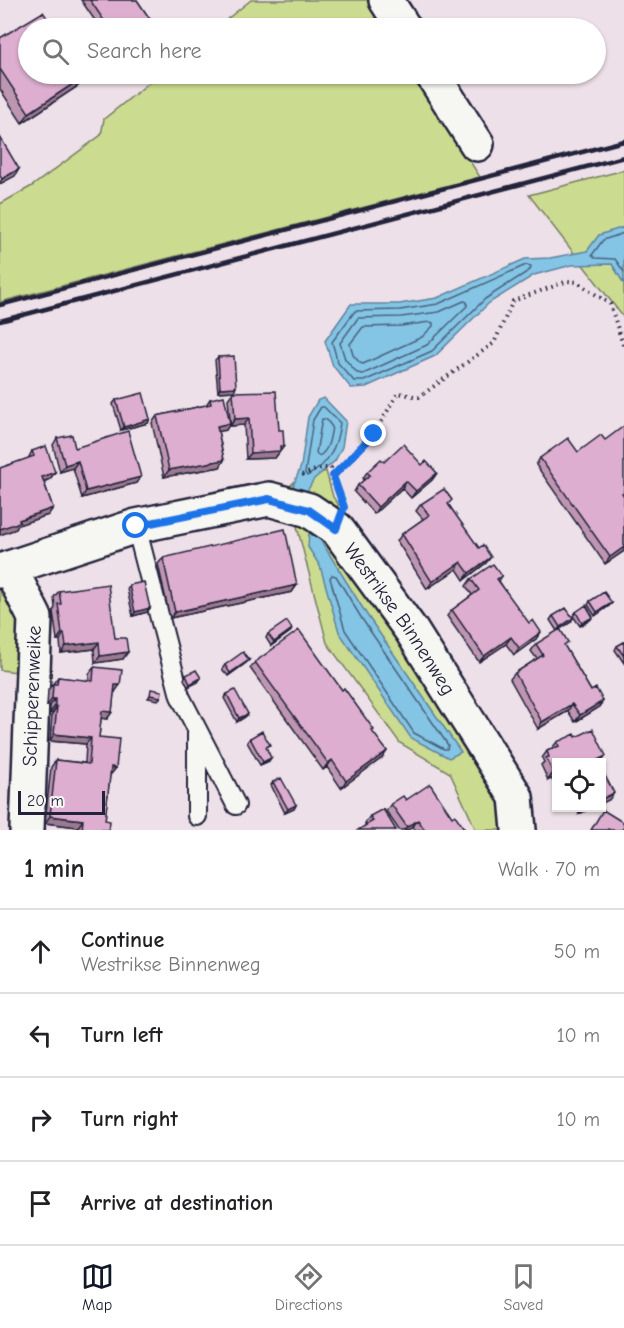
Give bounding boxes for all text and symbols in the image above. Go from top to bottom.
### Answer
search box [18,18,606,84]
icon: search [39,35,72,68]
text: Search here [87,38,202,64]
route end [360,420,386,446]
route start [122,512,148,538]
street label: Westrikse Binnenweg [339,538,460,699]
street label: Schipperenweike [18,625,46,767]
map controls [552,758,606,812]
button: locate [552,758,606,812]
scale bar [18,788,105,816]
text: 20 m [27,792,64,810]
text: 1 min [24,854,85,884]
text: Walk · 70 m [498,858,600,881]
text: Continue [81,927,164,953]
icon: ahead [24,935,57,968]
text: 50 m [554,940,600,963]
text: Westrikse Binnenweg [81,953,261,976]
icon: left [24,1019,57,1052]
text: Turn left [81,1022,163,1048]
text: 10 m [557,1024,600,1047]
icon: right [24,1103,57,1136]
text: Turn right [81,1106,178,1132]
text: 10 m [557,1108,600,1131]
icon: arrive [24,1187,57,1220]
text: Arrive at destination [81,1190,273,1216]
tab: Map [81,1260,114,1314]
tab: Directions [275,1260,342,1314]
tab: Saved [503,1260,543,1314]

